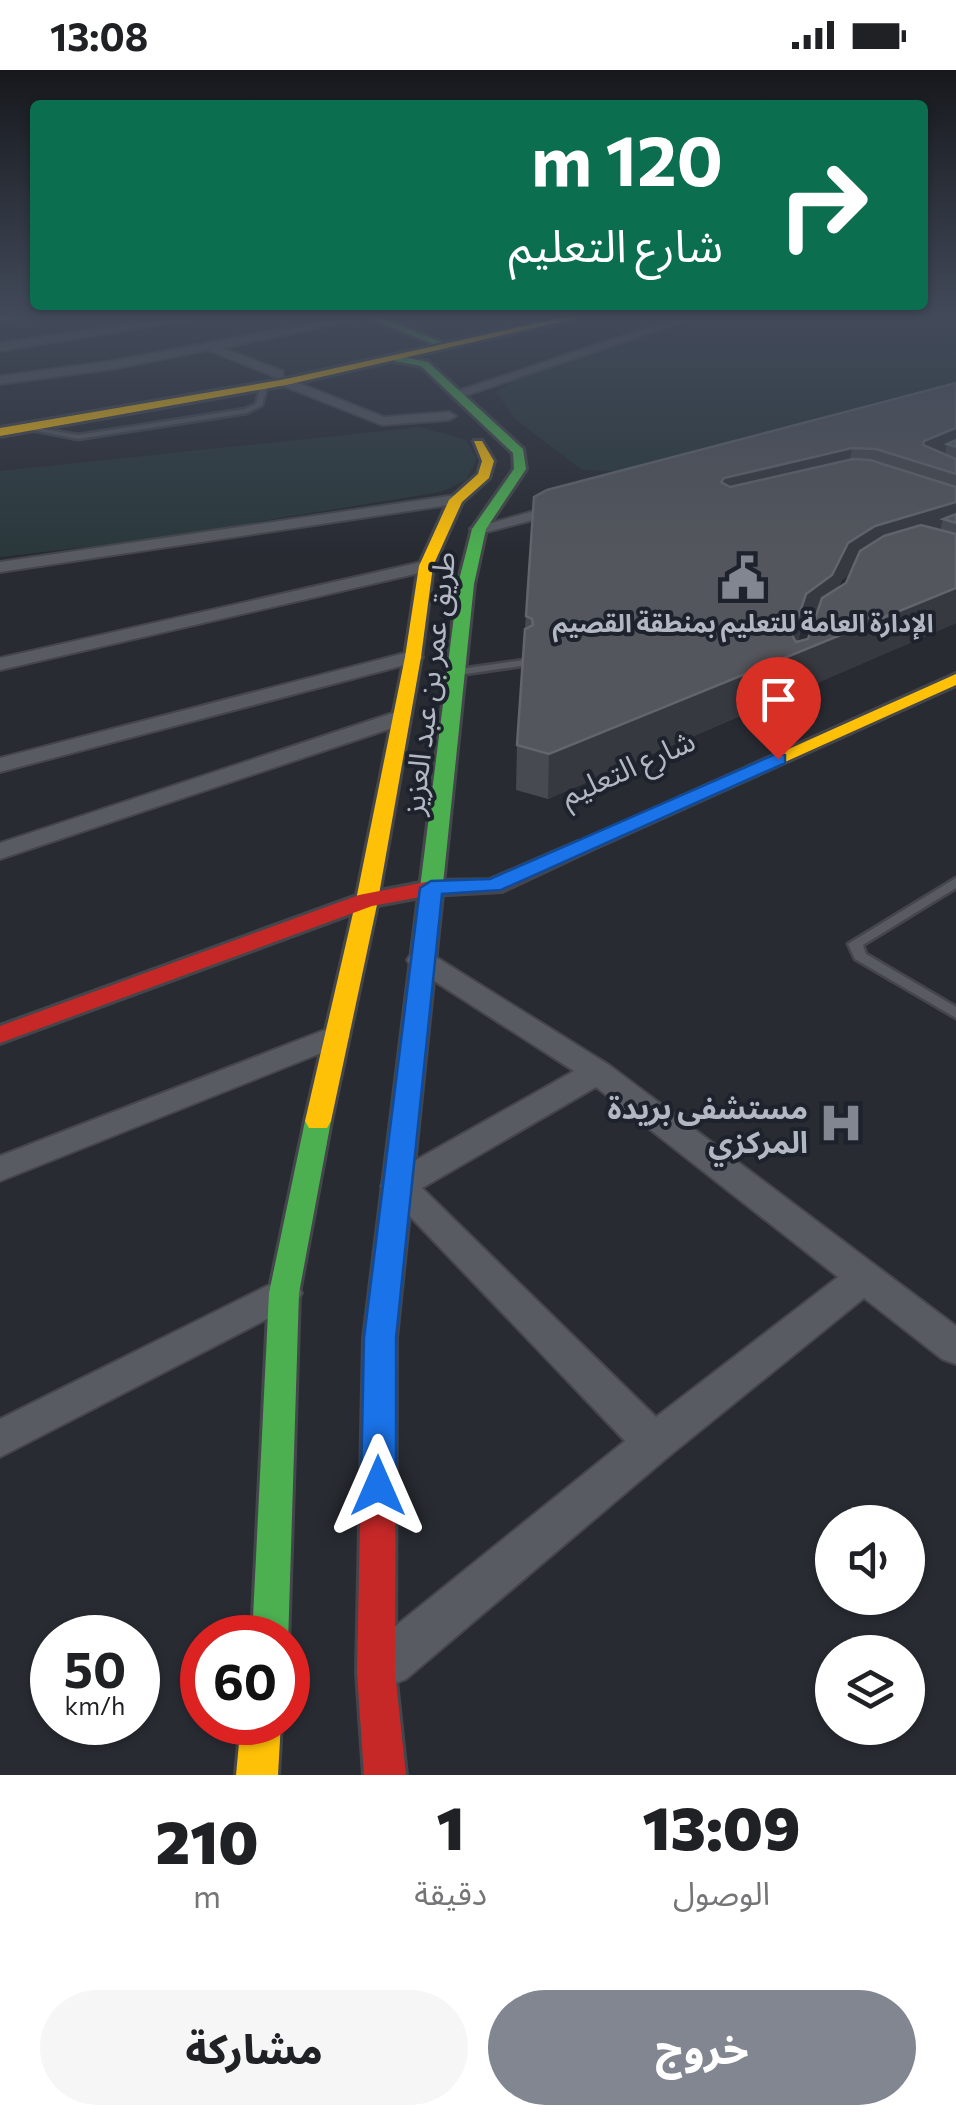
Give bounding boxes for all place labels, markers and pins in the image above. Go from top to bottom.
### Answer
public building icon: الإدارة العامة للتعليم بمنطقة القصيم [719,554,767,602]
place label: الإدارة العامة للتعليم بمنطقة القصيم [553,607,933,643]
pin [736,657,821,760]
place label: مستشفى بريدة المركزي [607,1088,808,1166]
hospital icon: مستشفى بريدة المركزي [817,1099,865,1147]

